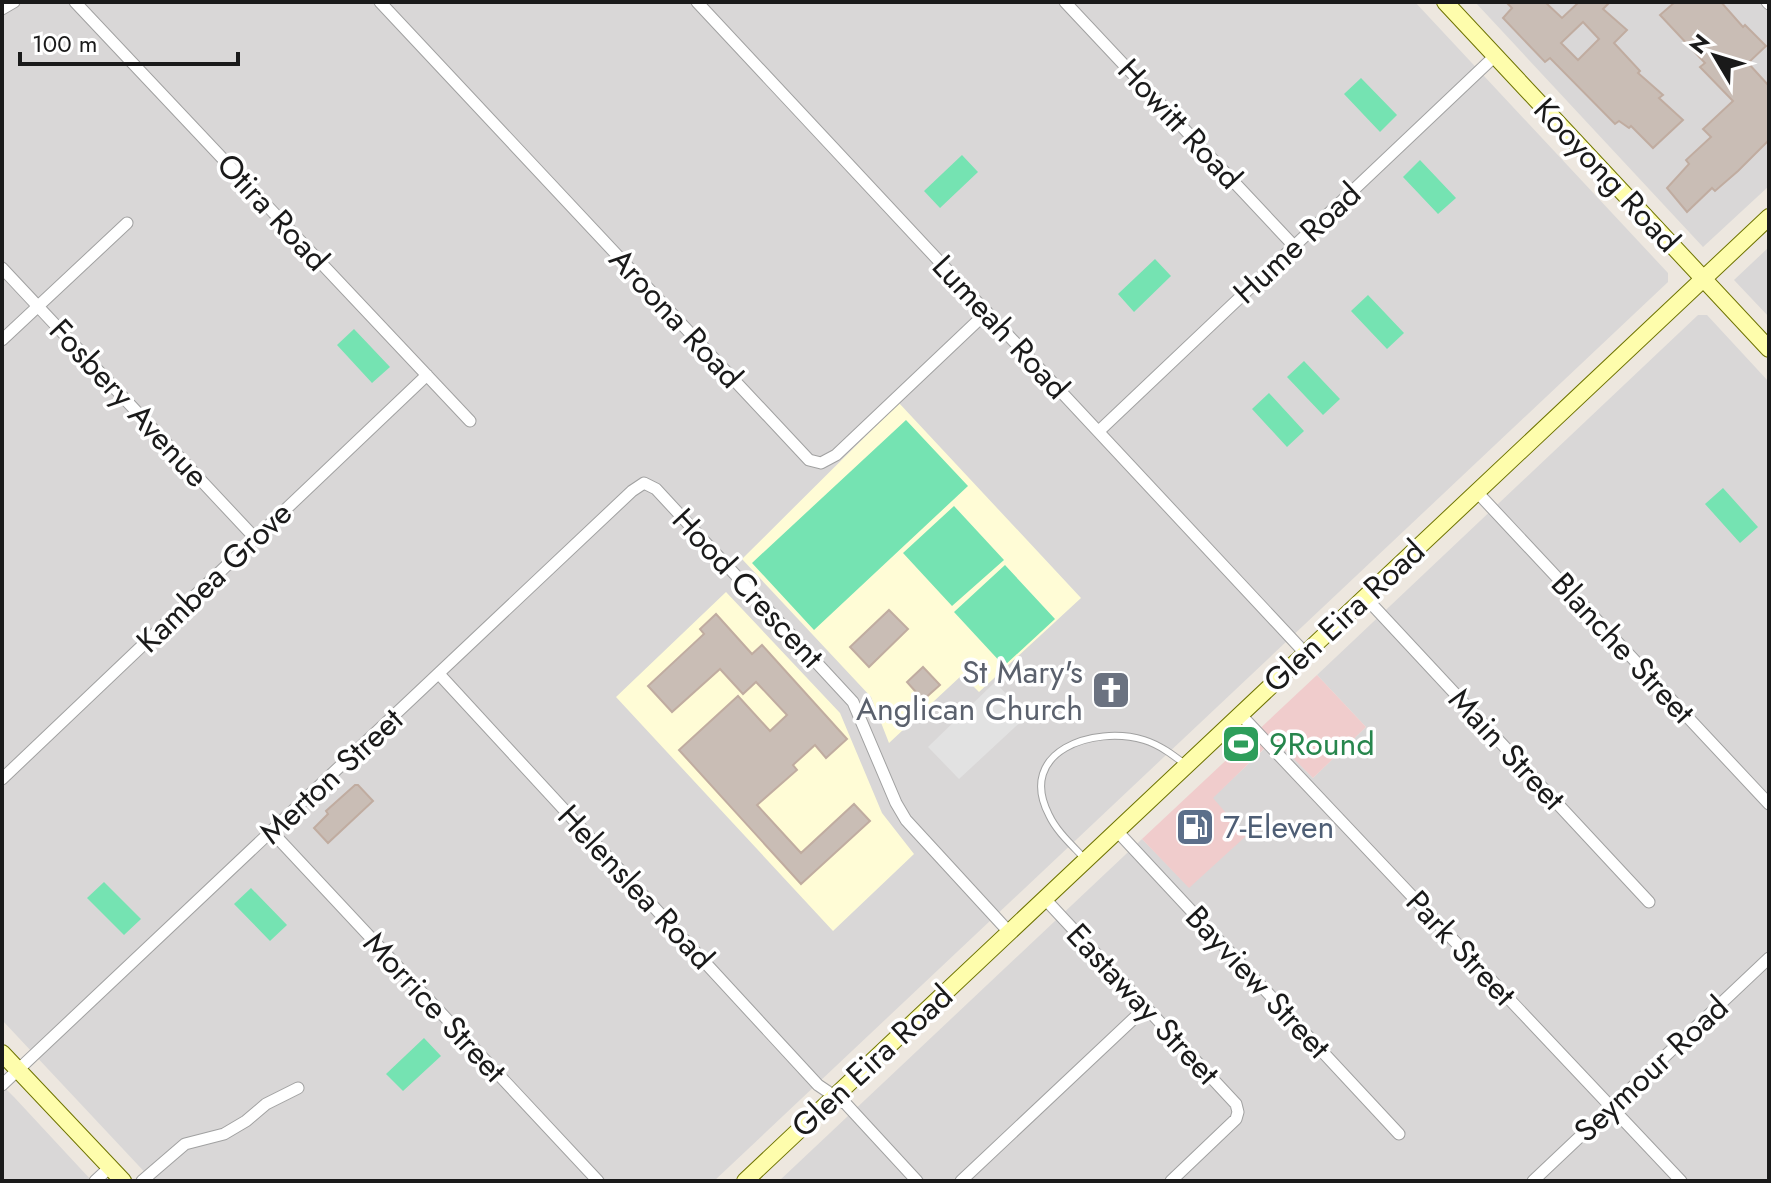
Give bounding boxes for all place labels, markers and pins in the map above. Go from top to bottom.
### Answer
place label: St Mary's Anglican Church [856,649,1083,732]
church icon: St Mary's Anglican Church [1090,669,1132,711]
place label: 9Round [1269,721,1375,767]
sports icon: 9Round [1220,723,1262,765]
place label: 7-Eleven [1223,804,1334,850]
fuel station icon: 7-Eleven [1174,806,1216,848]

